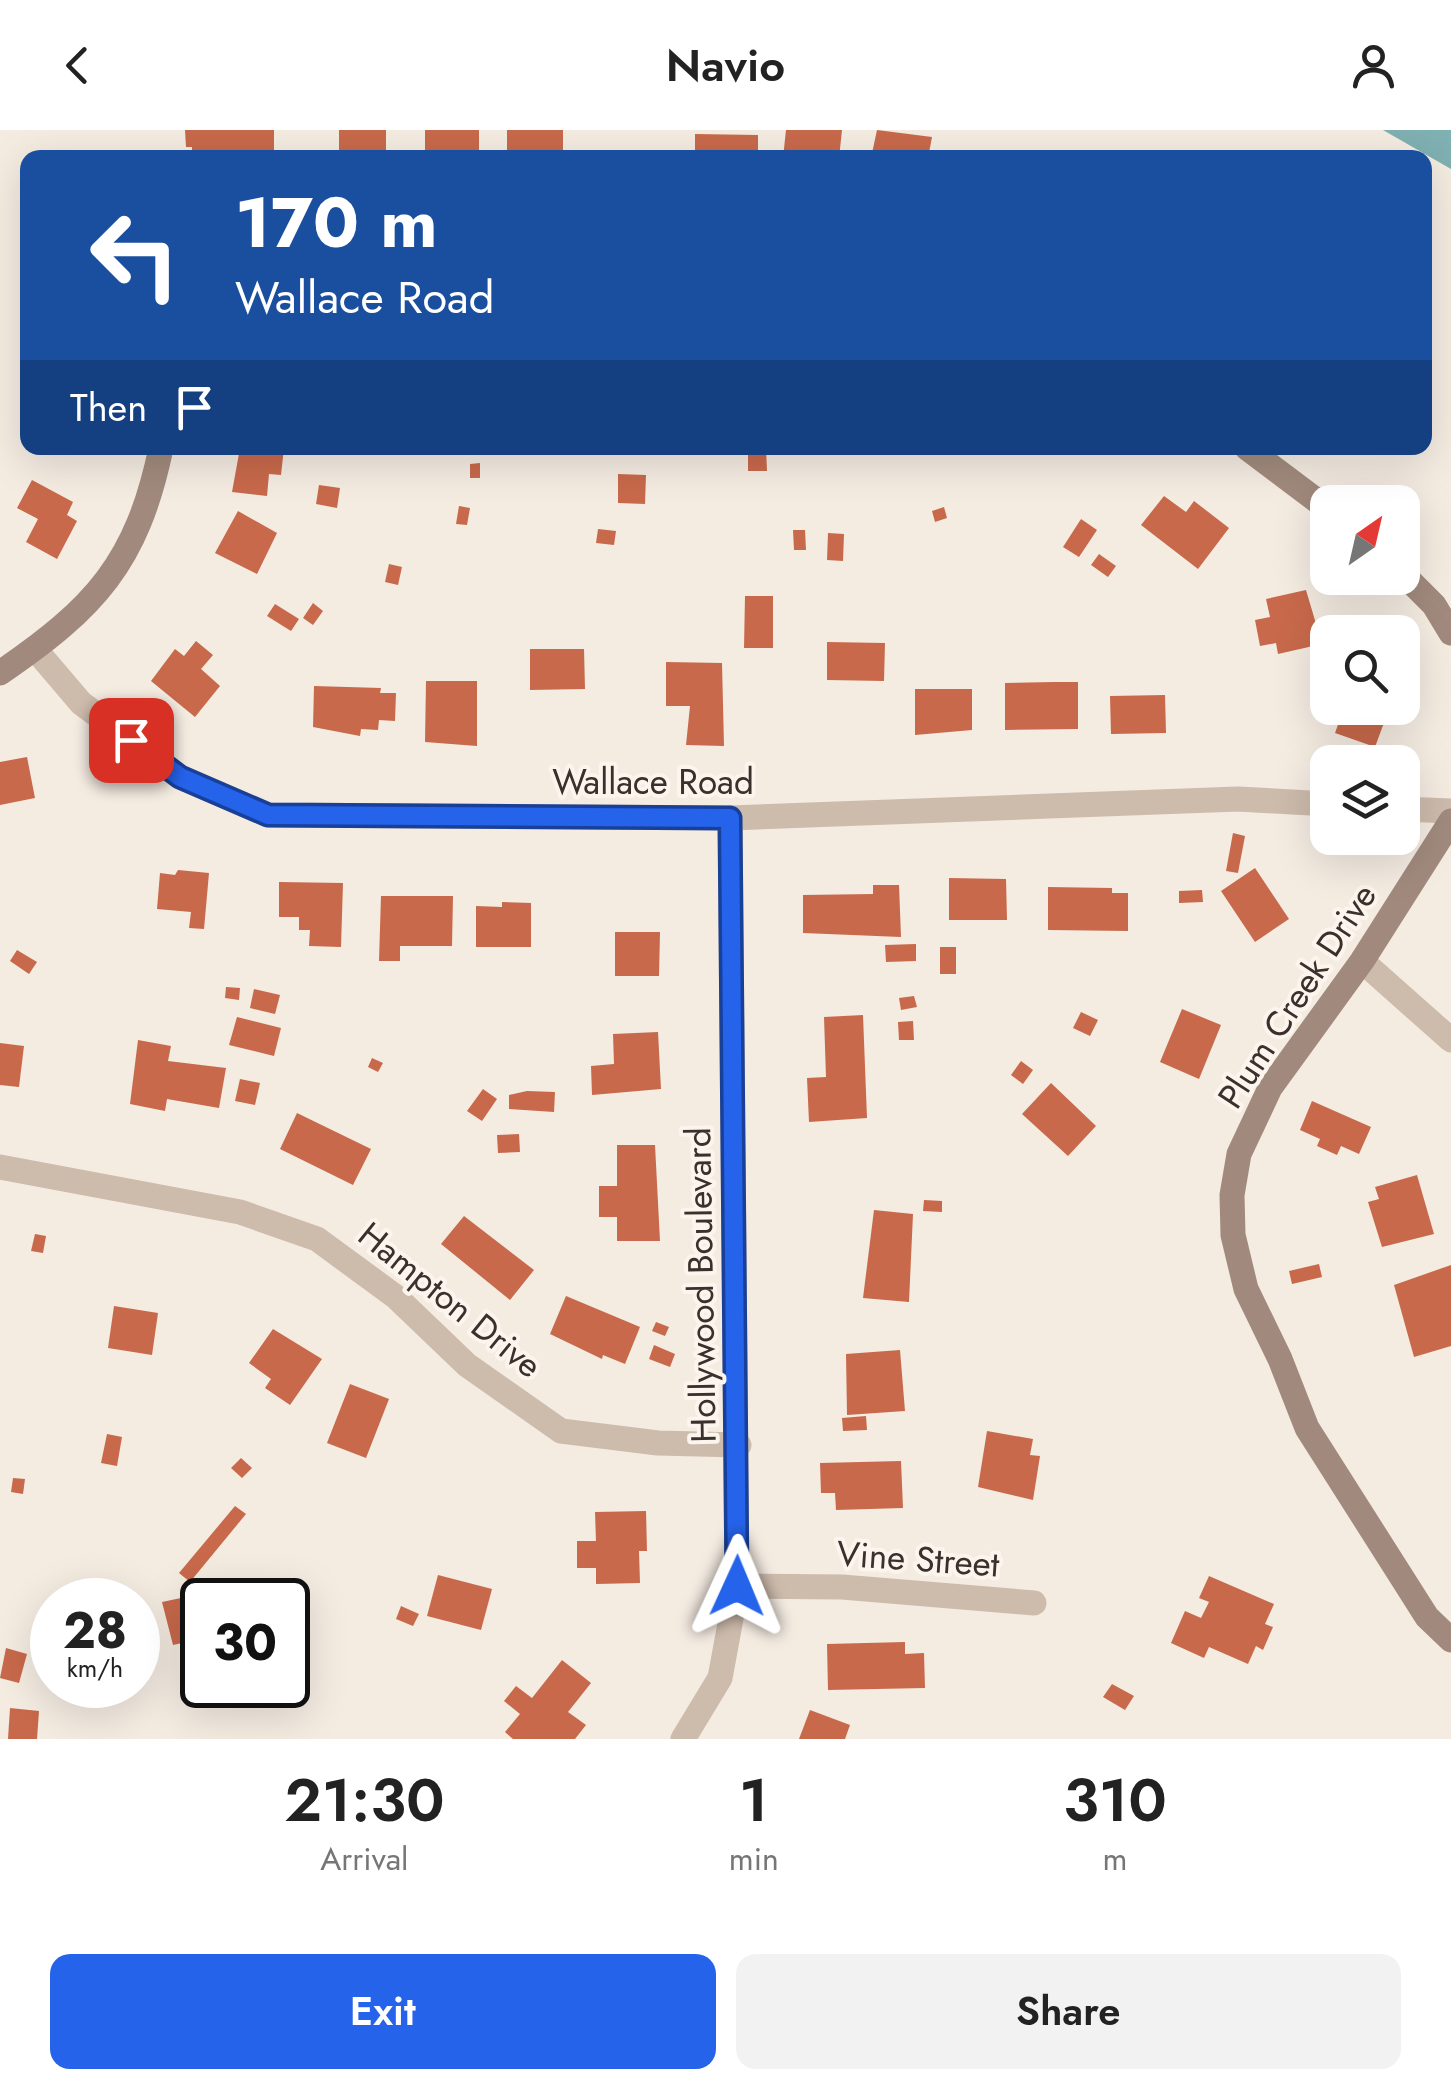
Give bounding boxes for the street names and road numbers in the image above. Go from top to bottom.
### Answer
street label: Wallace Road [552,757,754,807]
street label: Plum Creek Drive [1206,874,1388,1118]
street label: Hollywood Boulevard [673,1127,729,1443]
street label: Hampton Drive [347,1210,553,1390]
street label: Vine Street [835,1528,1001,1590]

